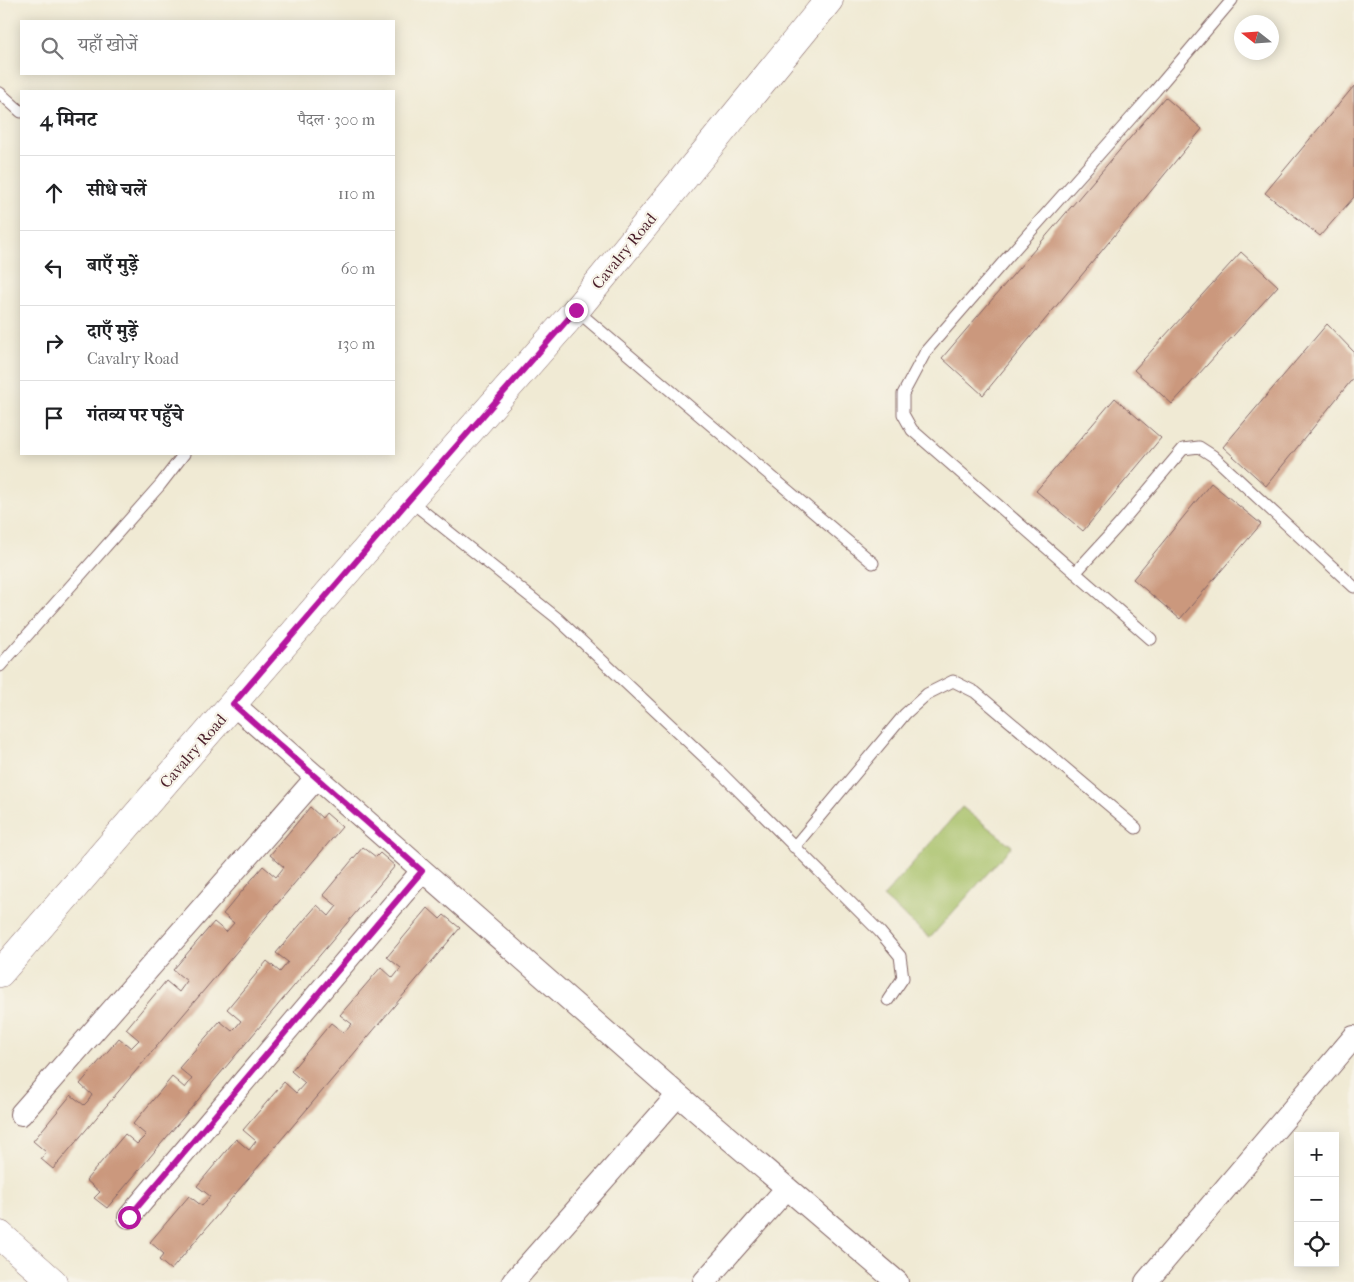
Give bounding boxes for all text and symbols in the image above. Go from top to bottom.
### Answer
north arrow [1234,15,1279,60]
search box [20,20,395,75]
icon: search [38,34,66,62]
text: यहाँ खोजें [78,34,138,56]
text: 4 मिनट [40,107,97,131]
text: पैदल · 300 m [298,110,375,129]
icon: ahead [40,179,68,207]
text: सीधे चलें [87,179,146,201]
text: 110 m [338,184,375,203]
street label: Cavalry Road [588,209,660,293]
icon: left [40,254,68,282]
text: बाएँ मुड़ें [87,254,138,276]
text: 60 m [341,259,375,278]
route end [565,299,588,322]
text: दाएँ मुड़ें [87,320,138,342]
icon: right [40,329,68,357]
text: 130 m [337,334,375,353]
text: Cavalry Road [87,349,179,368]
icon: arrive [40,404,68,432]
text: गंतव्य पर पहुँचे [87,404,183,426]
street label: Cavalry Road [156,710,231,792]
map controls [1294,1132,1339,1267]
button: + [1294,1132,1339,1177]
button: − [1294,1177,1339,1222]
route start [118,1206,141,1229]
button: locate [1294,1222,1339,1267]

